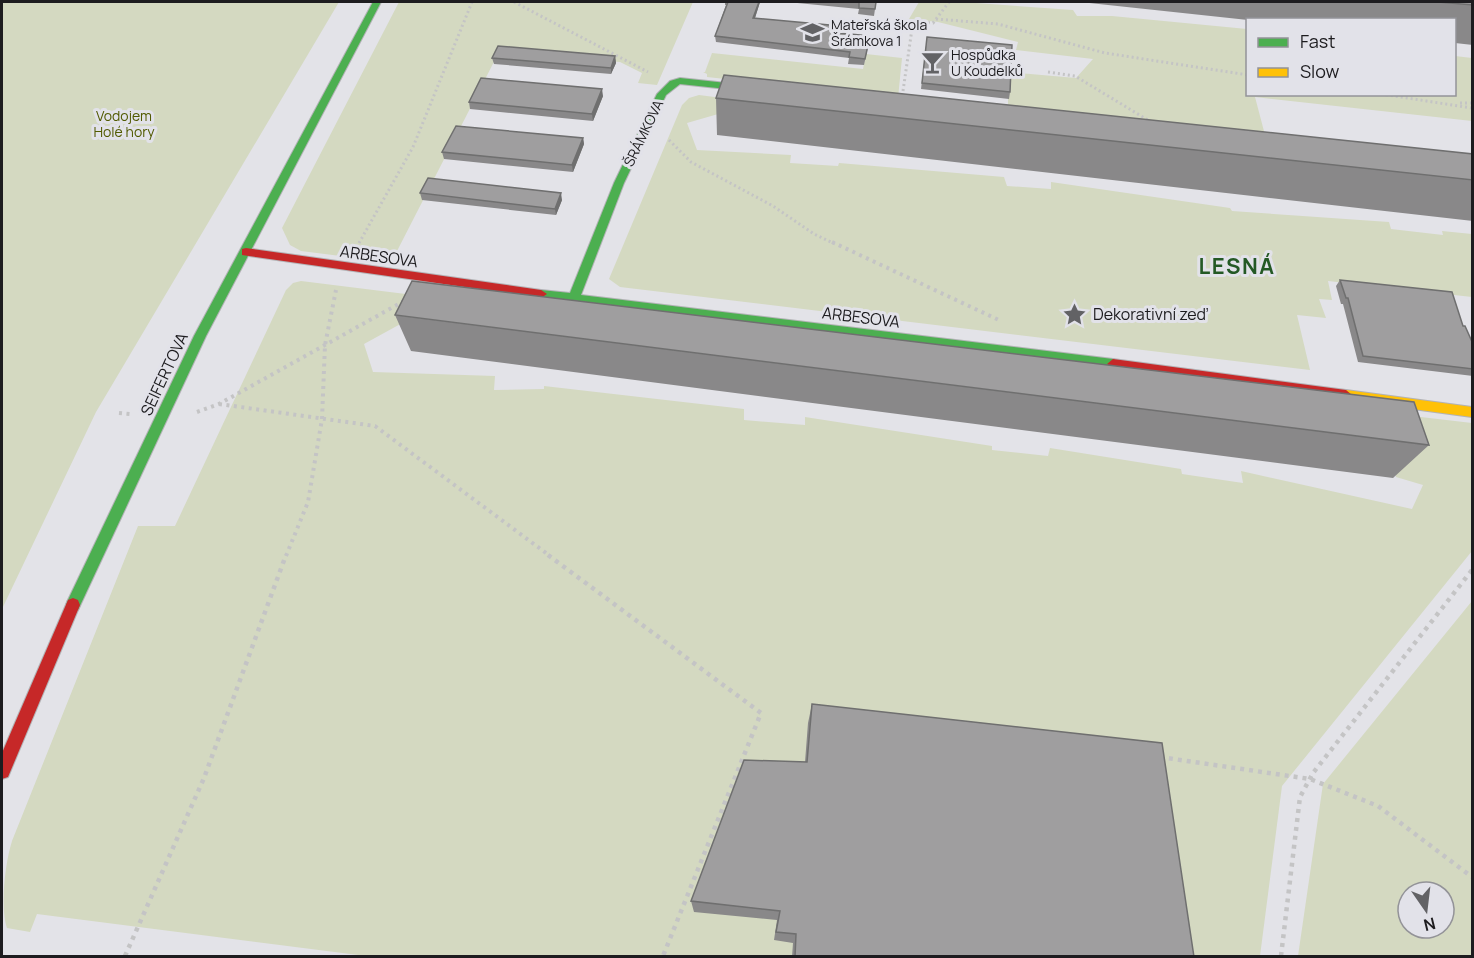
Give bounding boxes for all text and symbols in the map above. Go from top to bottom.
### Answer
place label: Mateřská škola Šrámkova 1 [831,15,927,50]
legend [1246,18,1456,96]
school or university icon: Mateřská škola Šrámkova 1 [800,19,826,45]
text: Fast [1300,29,1335,53]
place label: Hospůdka U Koudelků [951,45,1023,80]
bar icon: Hospůdka U Koudelků [920,49,946,75]
text: Slow [1300,59,1340,83]
street label: ŠRÁMKOVA [619,96,667,170]
park label: Vodojem Holé hory [93,106,155,141]
street label: ARBESOVA [339,240,419,272]
district label: LESNÁ [1199,251,1275,281]
street label: ARBESOVA [821,301,901,333]
place icon: Dekorativní zeď [1062,301,1088,327]
place label: Dekorativní zeď [1093,303,1209,325]
street label: SEIFERTOVA [135,329,193,419]
north arrow [1396,880,1456,940]
text: N [1421,912,1438,937]

